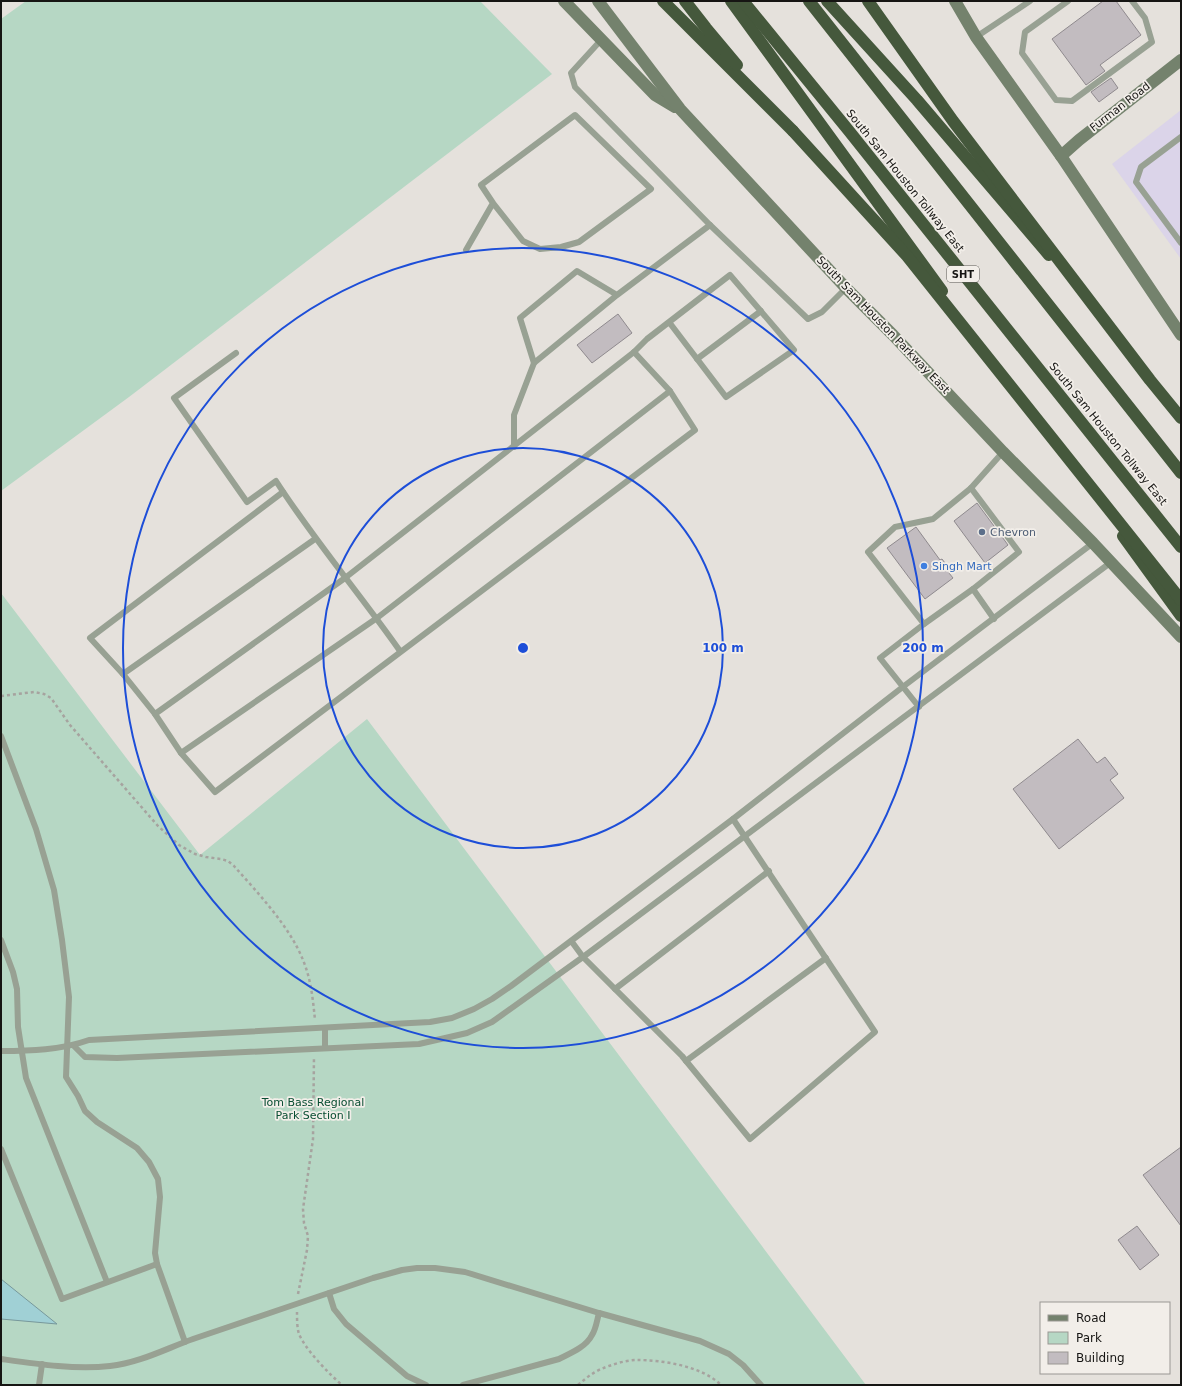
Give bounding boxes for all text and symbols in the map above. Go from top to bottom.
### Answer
street label: Furman Road [1087,80,1153,134]
street label: South Sam Houston Tollway East [843,107,967,255]
street label: South Sam Houston Parkway East [814,254,953,397]
road number: SHT [947,266,979,282]
street label: South Sam Houston Tollway East [1046,360,1170,508]
place label: Chevron [990,526,1036,539]
marker: Chevron [977,527,987,537]
place label: Singh Mart [932,560,992,573]
marker: Singh Mart [919,561,929,571]
centre of rings [516,641,530,655]
text: 100 m [702,641,744,655]
text: 200 m [902,641,944,655]
park label: Tom Bass Regional Park Section I [261,1096,364,1122]
legend [1040,1302,1170,1374]
text: Road [1076,1311,1106,1325]
text: Park [1076,1331,1102,1345]
text: Building [1076,1351,1125,1365]

